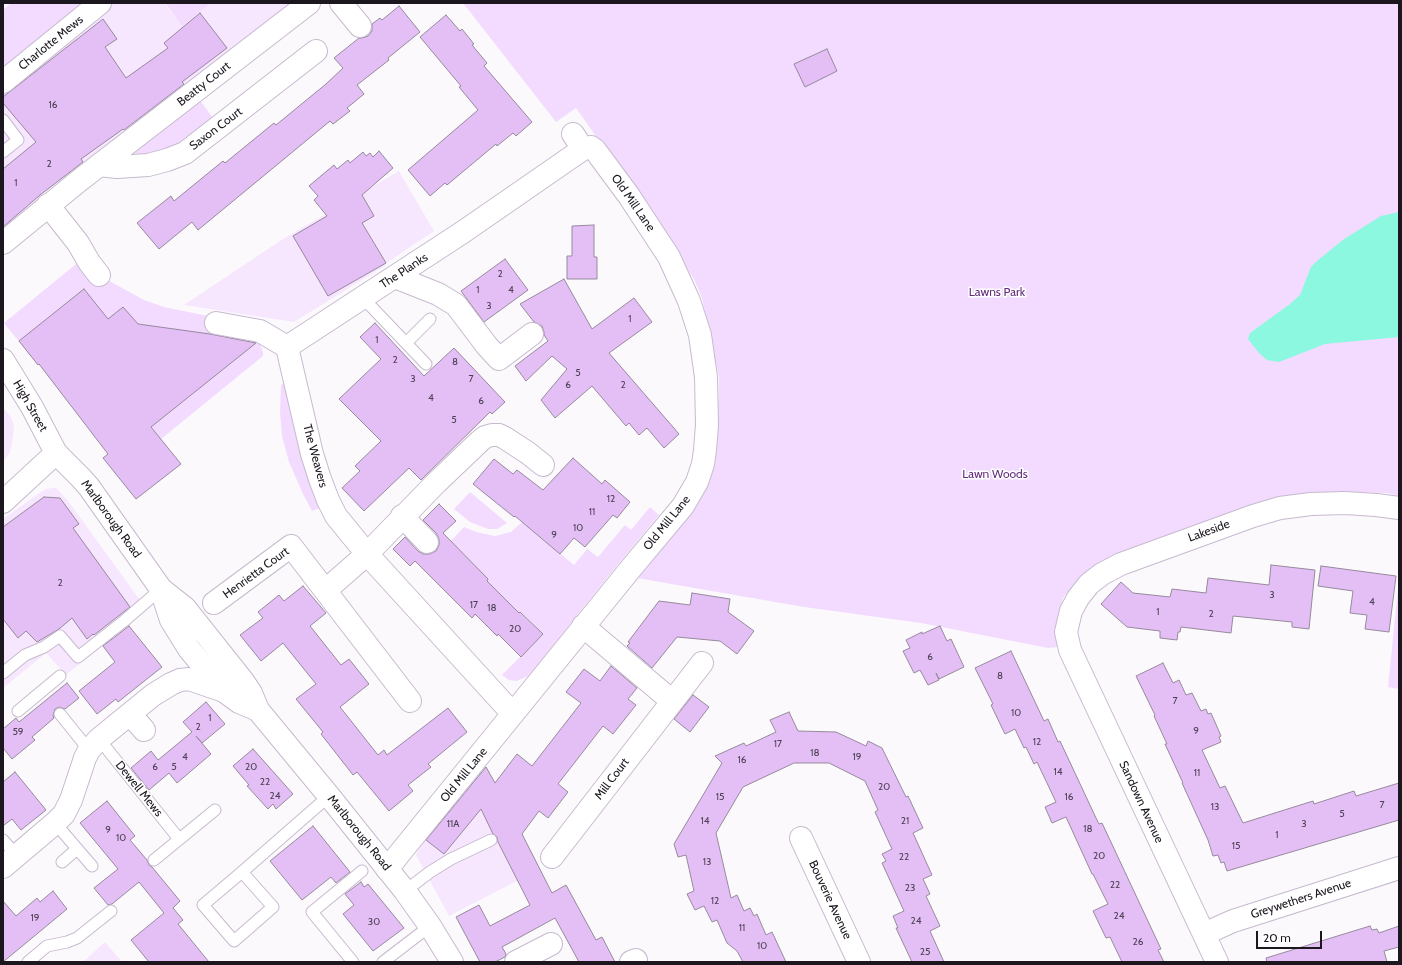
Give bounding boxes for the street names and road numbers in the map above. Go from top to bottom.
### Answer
street label: Charlotte Mews [16,13,86,73]
street label: Beatty Court [174,59,234,109]
street label: Saxon Court [187,105,245,153]
street label: Old Mill Lane [608,172,658,234]
street label: The Planks [377,250,431,292]
street label: High Street [10,378,50,434]
street label: The Weavers [300,423,330,489]
street label: Marlborough Road [78,477,144,561]
street label: Old Mill Lane [640,493,694,553]
street label: Lakeside [1186,517,1232,545]
street label: Henrietta Court [220,544,292,602]
street label: Old Mill Lane [437,745,491,805]
street label: Mill Court [592,755,632,803]
street label: Dewell Mews [112,758,166,820]
street label: Sandown Avenue [1116,759,1166,845]
street label: Marlborough Road [324,792,394,874]
street label: Bouverie Avenue [805,858,855,942]
street label: Greywethers Avenue [1249,876,1353,922]

